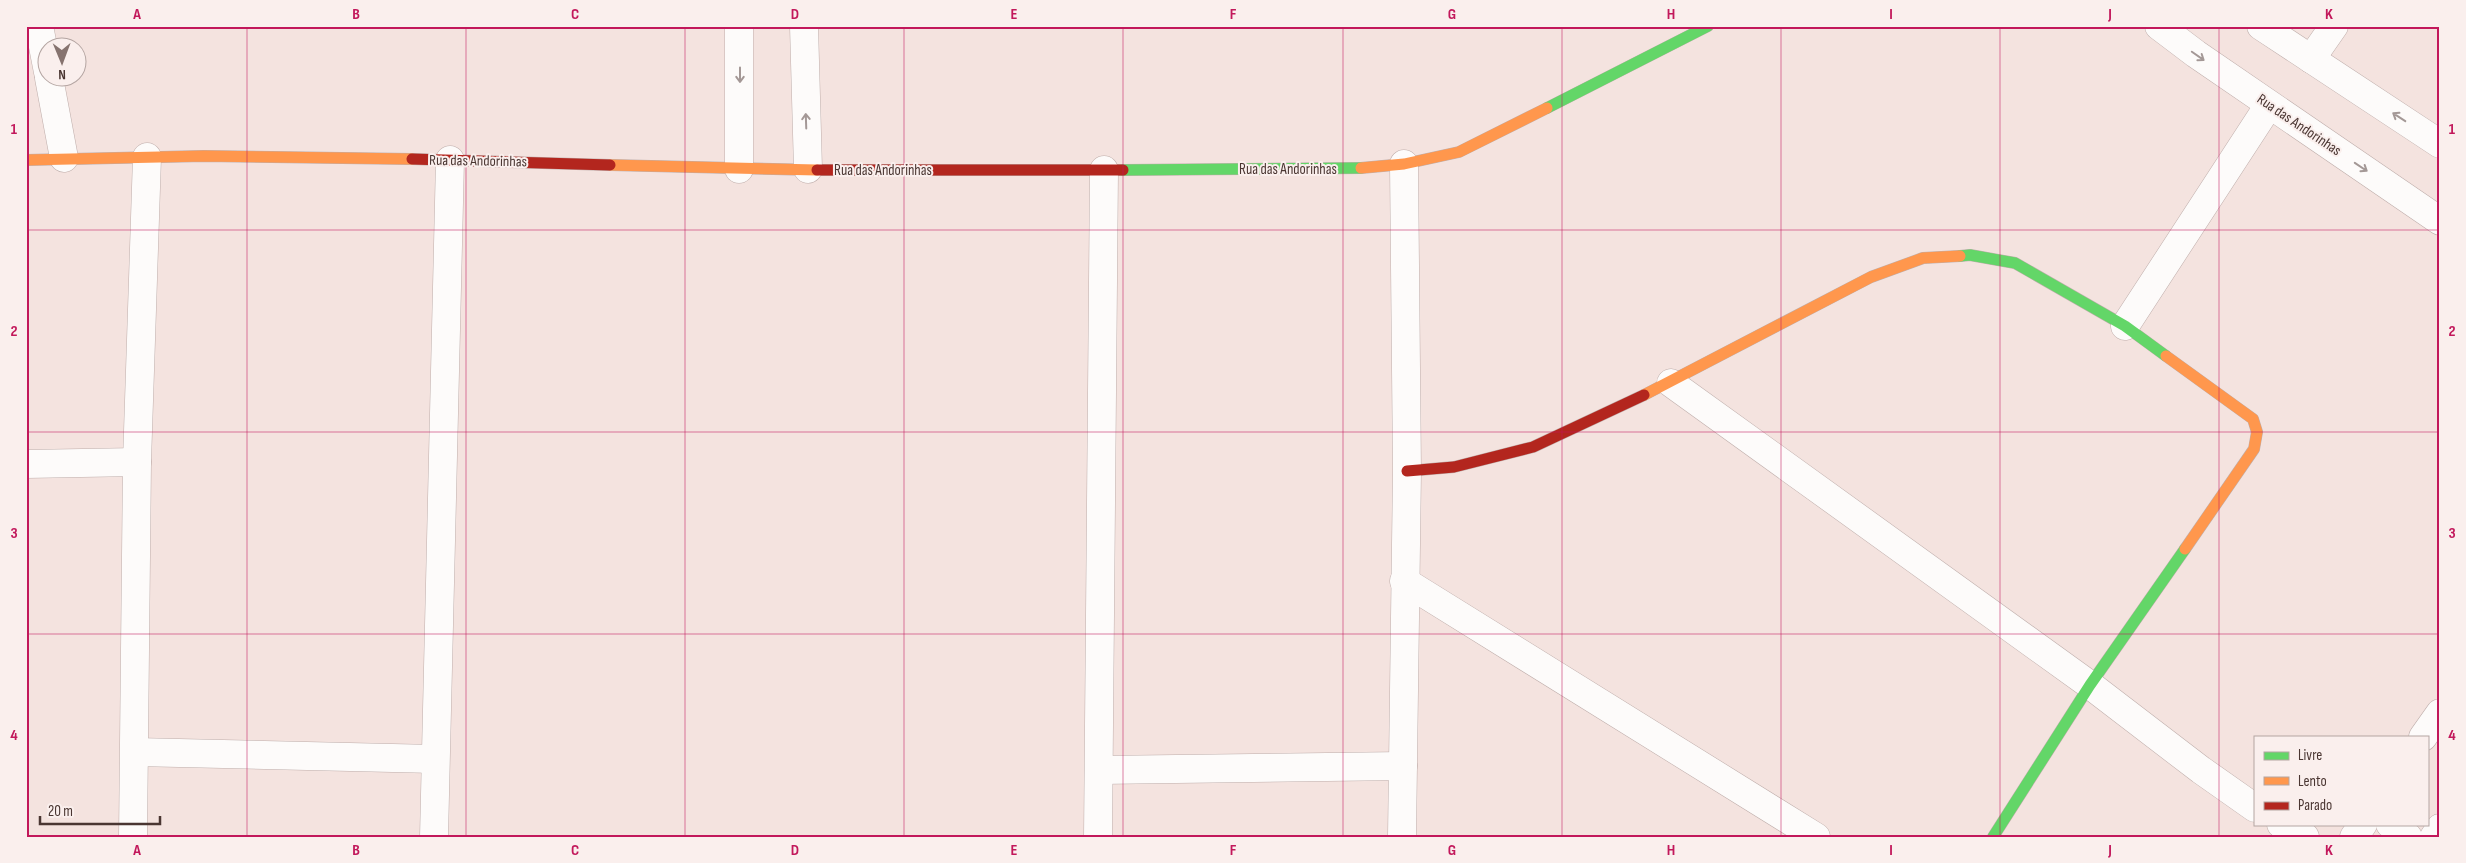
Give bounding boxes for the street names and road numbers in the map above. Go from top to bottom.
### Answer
street label: Rua das Andorinhas [2253,90,2345,160]
street label: Rua das Andorinhas [429,151,527,171]
street label: Rua das Andorinhas [1239,160,1337,179]
street label: Rua das Andorinhas [834,161,932,180]

